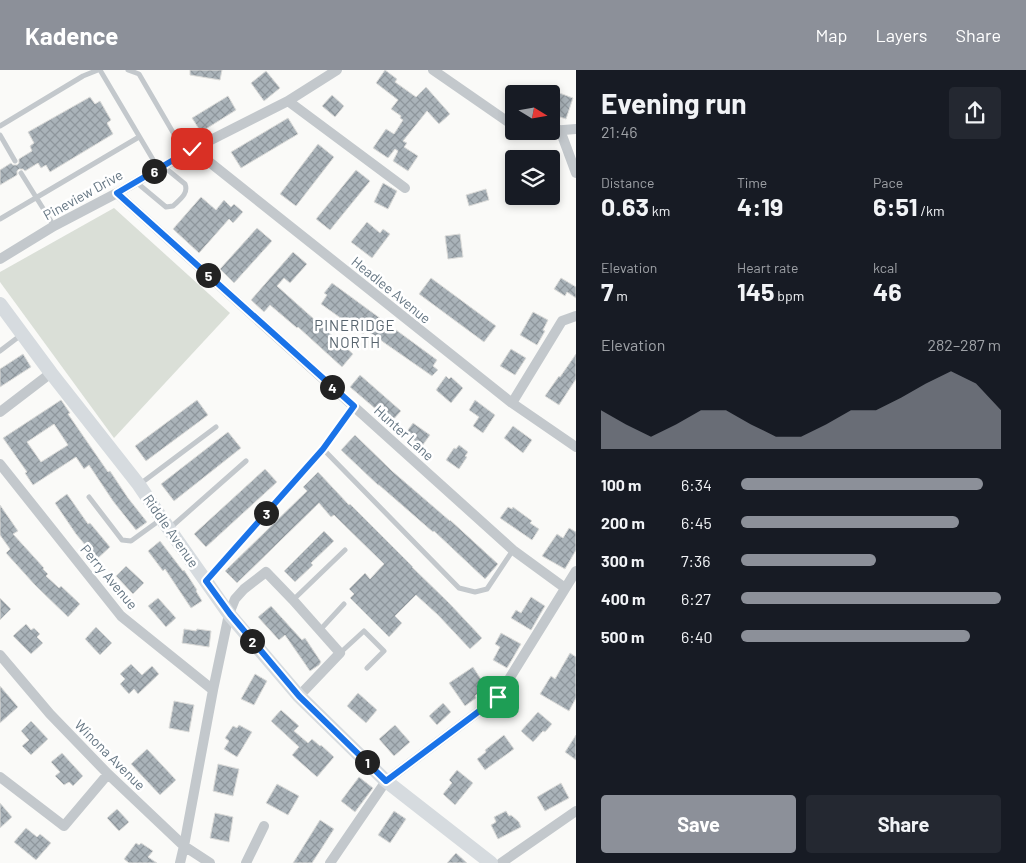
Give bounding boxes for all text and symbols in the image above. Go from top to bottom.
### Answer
text: Kadence [25,21,118,50]
text: Map [815,24,847,46]
text: Layers [875,24,928,46]
text: Share [956,24,1001,46]
north arrow [505,85,560,140]
map controls [505,85,560,205]
text: Evening run [601,86,747,120]
button: share [949,87,1001,139]
text: 21:46 [601,122,637,141]
pin [171,128,213,170]
icon: check [178,135,206,163]
button: layers [505,150,560,205]
pin: 6 [142,158,166,184]
text: 6 [151,163,158,180]
street label: Pineview Drive [40,166,125,223]
text: Distance [601,174,654,191]
text: Time [737,174,767,191]
text: Pace [873,174,903,191]
text: 0.63 [601,191,649,221]
text: 4:19 [737,191,783,221]
text: 6:51 [873,191,918,221]
text: km [649,202,670,219]
text: /km [918,202,945,219]
street label: Headlee Avenue [348,253,434,327]
text: Elevation [601,259,657,276]
text: Heart rate [737,259,798,276]
text: kcal [873,259,897,276]
pin: 5 [196,262,220,288]
text: 5 [205,267,212,284]
text: 7 [601,276,613,306]
text: 145 [737,276,774,306]
text: 46 [873,276,902,306]
text: m [613,287,628,304]
text: bpm [774,287,804,304]
district label: PINERIDGE NORTH [314,316,396,351]
text: Elevation [601,335,665,354]
text: 282–287 m [927,335,1001,354]
pin: 4 [320,374,344,400]
text: 4 [328,379,337,396]
street label: Hunter Lane [371,401,438,464]
text: 100 m [601,475,641,494]
text: 6:34 [681,475,712,494]
street label: Riddle Avenue [140,491,203,571]
pin: 3 [254,500,278,526]
text: 3 [263,505,270,522]
text: 200 m [601,513,645,532]
text: 6:45 [681,513,712,532]
street label: Perry Avenue [77,541,142,613]
text: 300 m [601,551,644,570]
text: 7:36 [681,551,710,570]
text: 400 m [601,589,645,608]
text: 6:27 [681,589,711,608]
text: 500 m [601,627,644,646]
text: 6:40 [681,627,713,646]
pin: 2 [240,628,264,654]
text: 2 [249,633,256,650]
pin [477,676,519,718]
icon: arrive [484,683,512,711]
street label: Winona Avenue [71,716,149,794]
pin: 1 [354,750,380,774]
text: 1 [365,754,370,771]
button: Save [601,795,796,853]
button: Share [806,795,1001,853]

